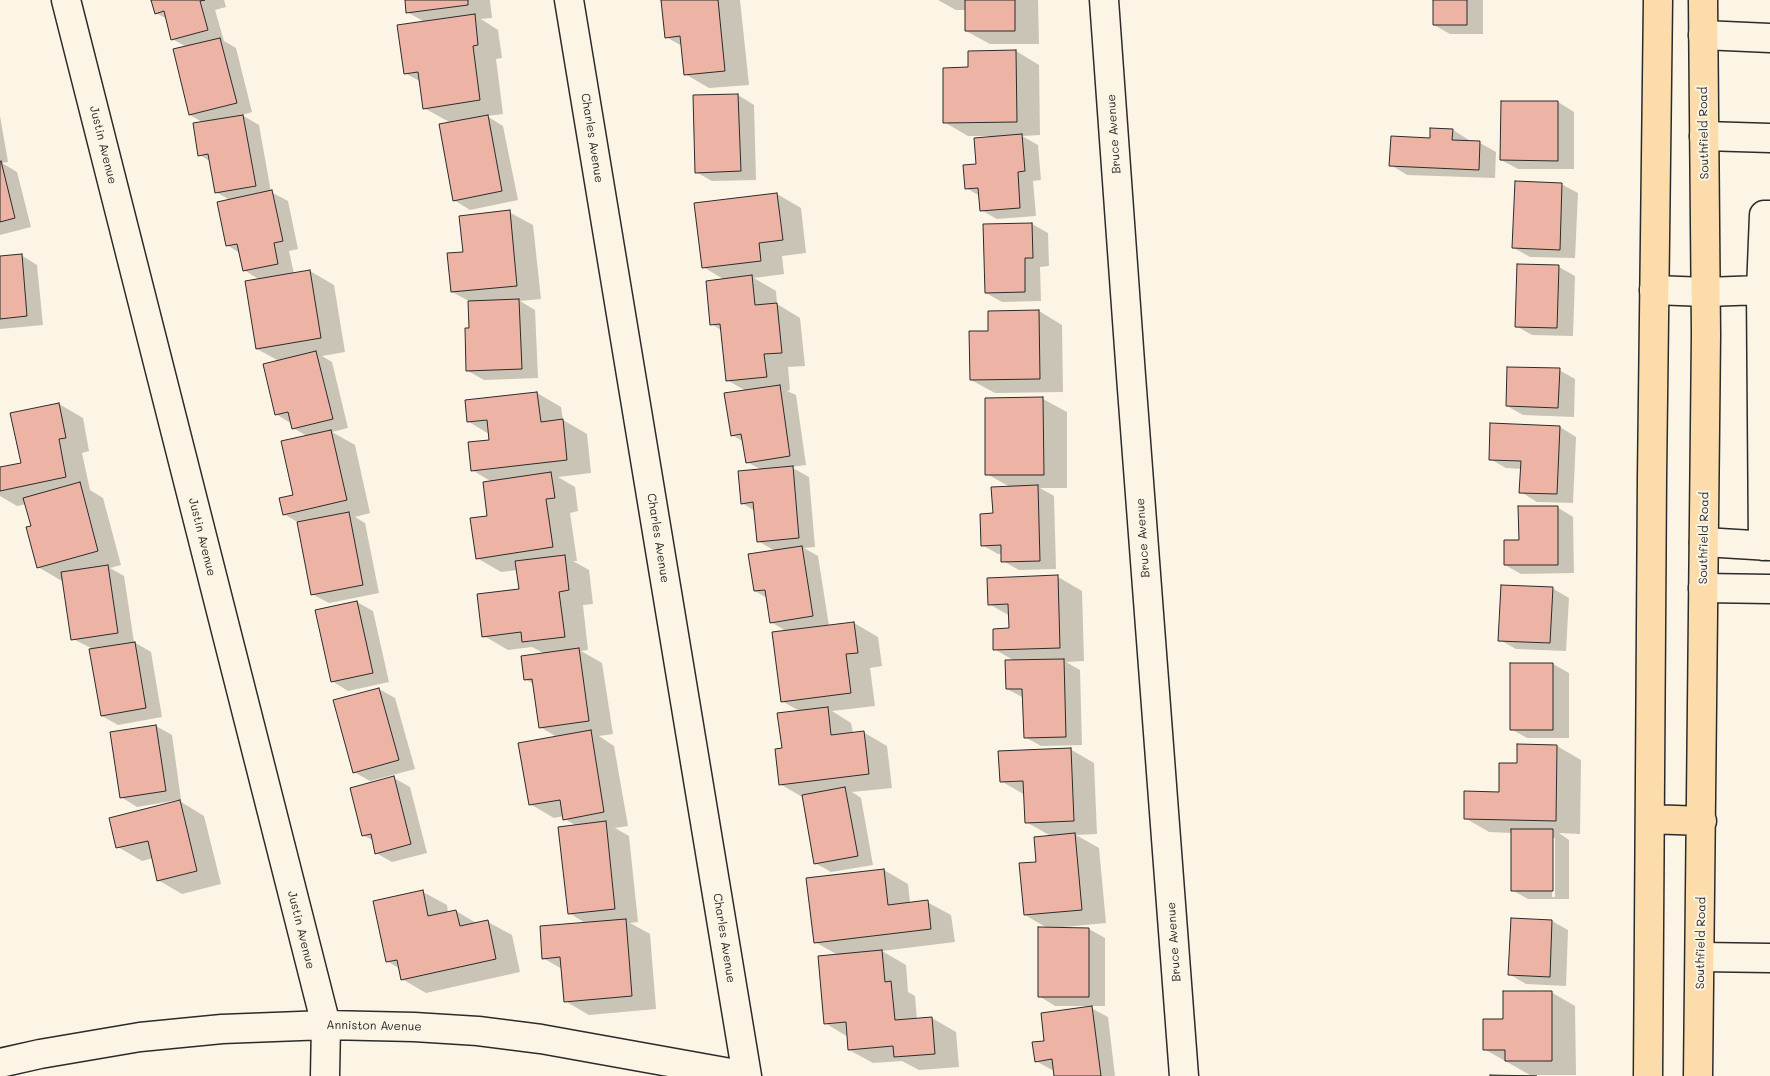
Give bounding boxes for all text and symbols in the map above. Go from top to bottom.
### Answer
street label: Southfield Road [1696,87,1712,179]
street label: Charles Avenue [578,92,606,184]
street label: Bruce Avenue [1104,94,1124,174]
street label: Justin Avenue [86,104,120,186]
street label: Charles Avenue [644,492,672,584]
street label: Southfield Road [1696,492,1712,584]
street label: Justin Avenue [185,496,219,578]
street label: Bruce Avenue [1133,498,1153,578]
street label: Justin Avenue [284,889,318,971]
street label: Charles Avenue [710,892,738,984]
street label: Southfield Road [1693,897,1709,989]
street label: Bruce Avenue [1164,902,1184,982]
street label: Anniston Avenue [326,1018,422,1034]

